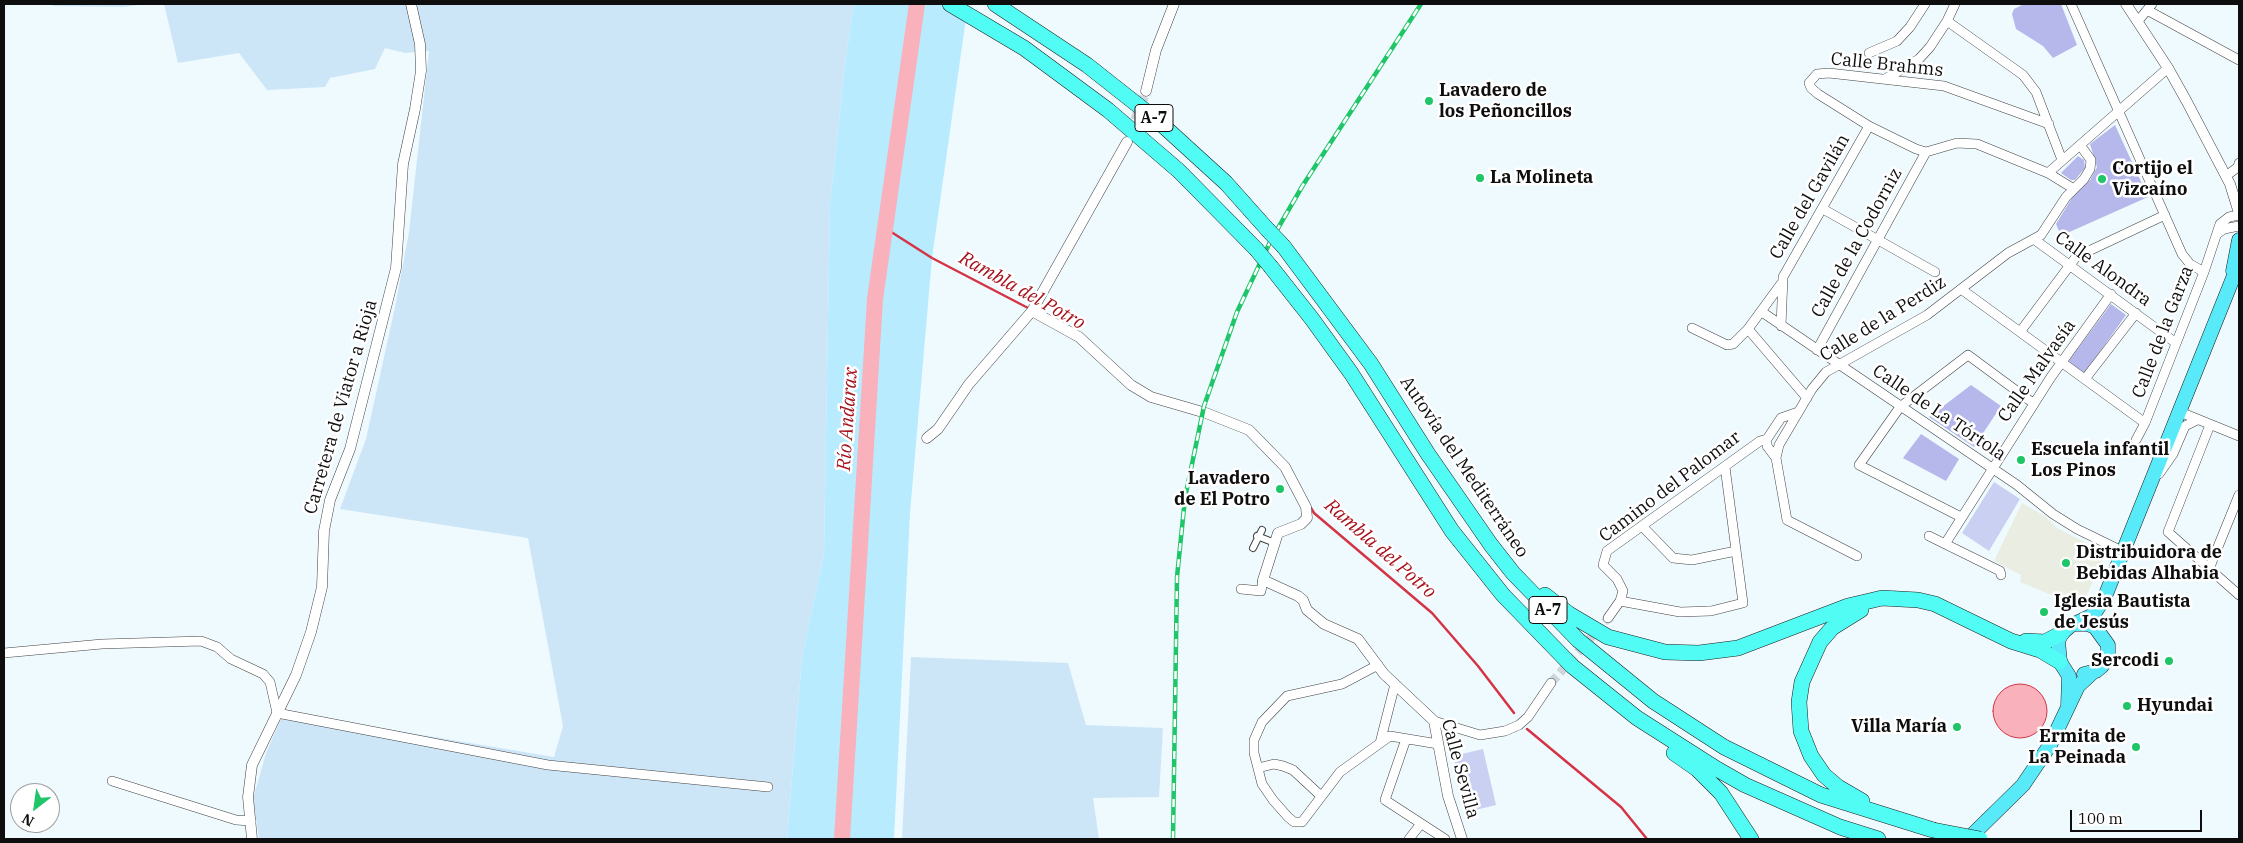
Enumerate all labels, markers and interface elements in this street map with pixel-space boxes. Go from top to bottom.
street label: Calle Brahms [1830,48,1944,82]
place label: Lavadero de los Peñoncillos [1439,80,1572,122]
marker: Lavadero de los Peñoncillos [1423,95,1435,107]
road number: A-7 [1135,105,1173,132]
street label: Calle del Gavilán [1765,131,1855,263]
place label: Cortijo el Vizcaíno [2112,158,2193,200]
street label: Calle de la Codorniz [1807,165,1907,321]
place label: La Molineta [1490,167,1593,189]
marker: La Molineta [1474,172,1486,184]
marker: Cortijo el Vizcaíno [2096,173,2108,185]
street label: Calle Alondra [2051,227,2155,311]
water label: Rambla del Potro [955,247,1089,335]
street label: Calle de la Garza [2128,263,2198,401]
street label: Calle de la Perdiz [1816,272,1950,366]
street label: Carretera de Viator a Rioja [300,297,382,517]
street label: Calle Malvasía [1994,316,2080,426]
street label: Calle de La Tórtola [1868,360,2010,466]
water label: Río Andarax [833,367,863,471]
street label: Autovía del Mediterráneo [1395,372,1533,562]
street label: Camino del Palomar [1595,427,1745,547]
place label: Escuela infantil Los Pinos [2031,439,2169,482]
marker: Escuela infantil Los Pinos [2015,454,2027,466]
place label: Lavadero de El Potro [1174,468,1270,510]
marker: Lavadero de El Potro [1274,483,1286,495]
water label: Rambla del Potro [1320,494,1440,604]
place label: Distribuidora de Bebidas Alhabia [2076,542,2222,584]
marker: Distribuidora de Bebidas Alhabia [2060,557,2072,569]
place label: Iglesia Bautista de Jesús [2054,591,2191,634]
road number: A-7 [1529,596,1567,624]
marker: Iglesia Bautista de Jesús [2038,606,2050,618]
place label: Sercodi [2091,650,2159,672]
marker: Sercodi [2163,655,2175,667]
place label: Hyundai [2137,695,2213,717]
marker: Hyundai [2121,700,2133,712]
place label: Villa María [1851,716,1947,738]
street label: Calle Sevilla [1436,717,1484,821]
marker: Villa María [1951,721,1963,733]
place label: Ermita de La Peinada [2028,726,2126,769]
marker: Ermita de La Peinada [2130,741,2142,753]
north arrow [10,783,60,833]
scale bar [2073,800,2206,832]
text: 100 m [2078,809,2123,828]
text: N [19,810,37,831]

